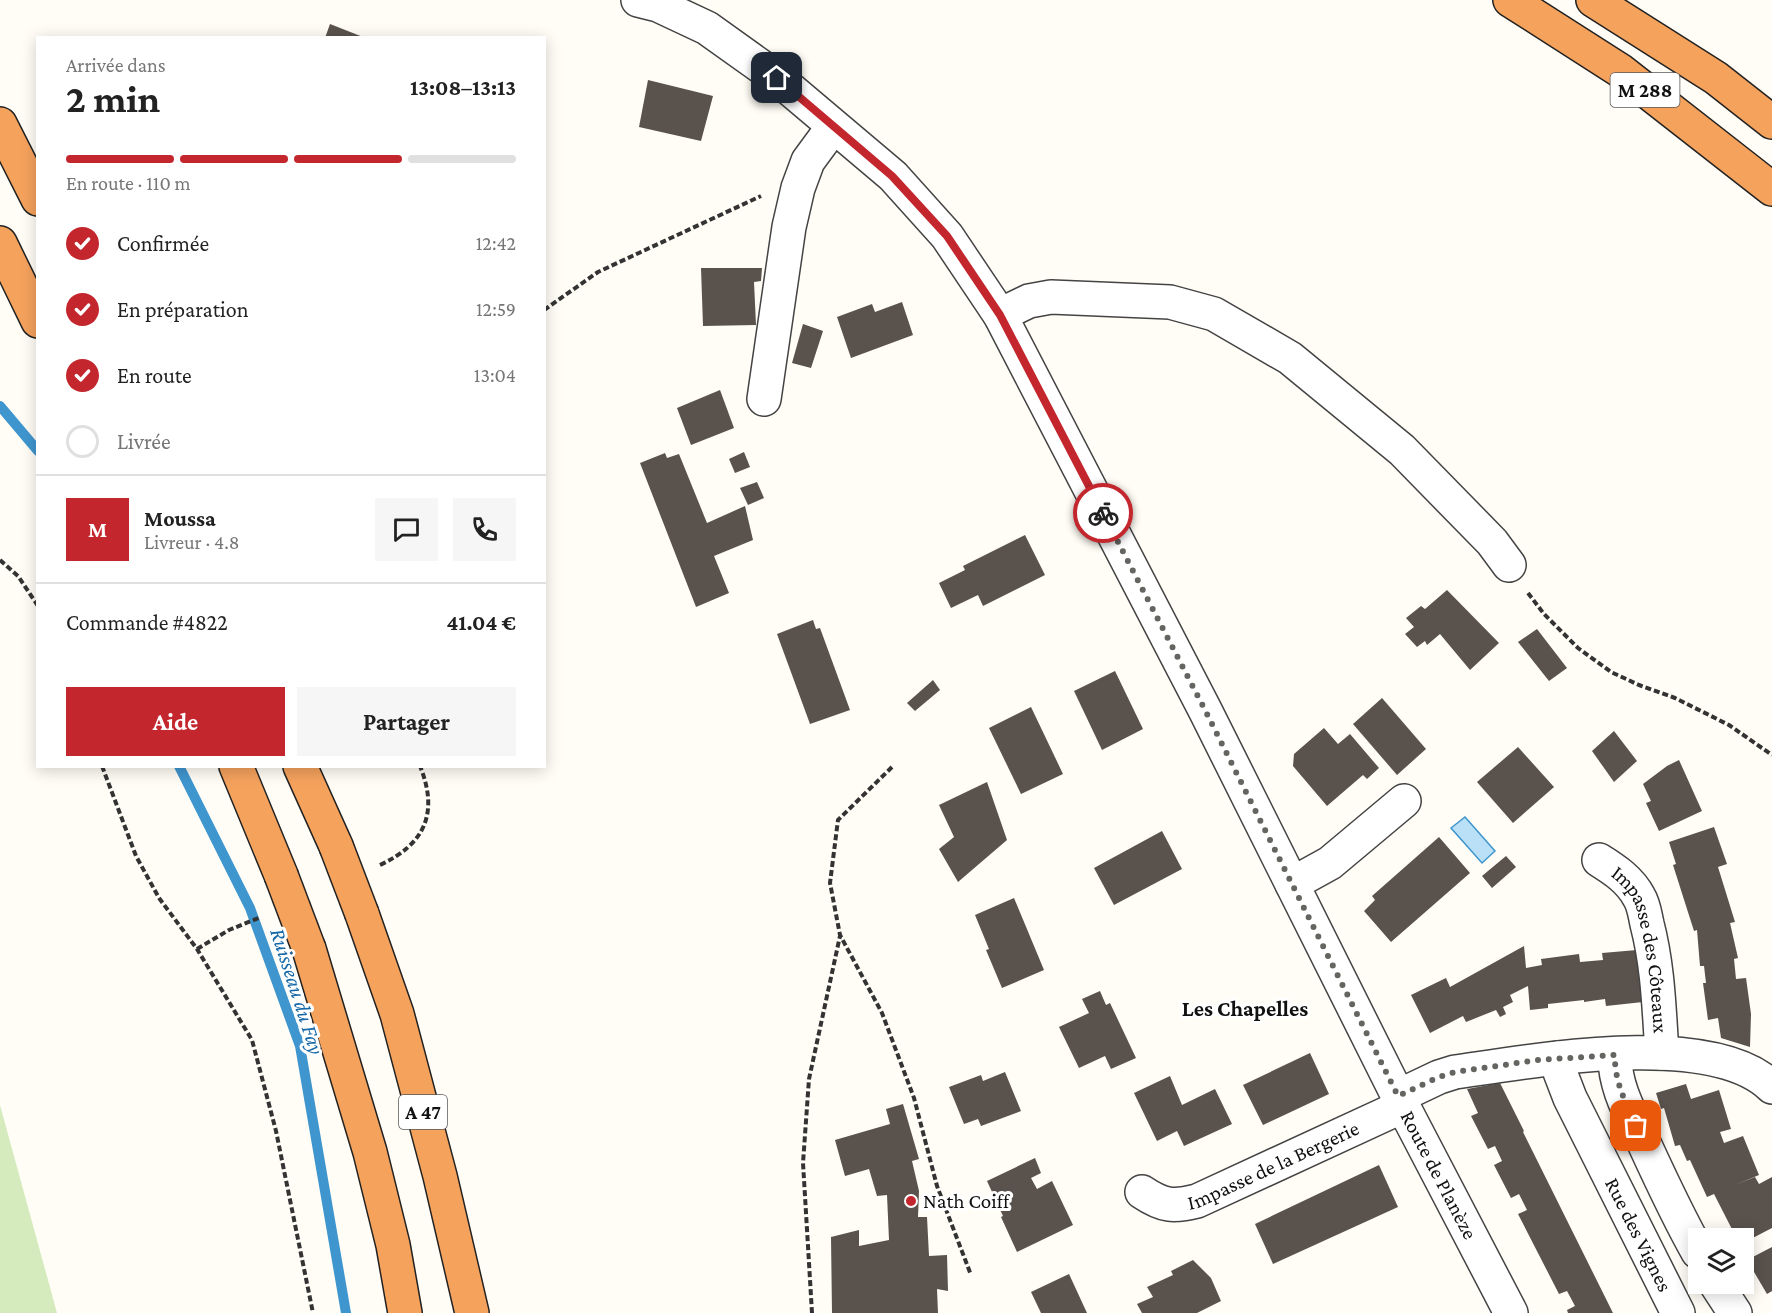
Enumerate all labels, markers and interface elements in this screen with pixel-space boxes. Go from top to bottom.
pin [751,52,802,103]
text: Arrivée dans [66,54,166,76]
icon: home [760,61,793,94]
road number: M 288 [1610,73,1680,107]
text: 13:08–13:13 [410,75,516,100]
text: 2 min [66,77,160,120]
text: En route · 110 m [66,172,191,194]
icon: check [66,227,99,260]
text: Confirmée [117,231,209,256]
text: 12:42 [476,232,516,254]
icon: check [66,293,99,326]
text: En préparation [117,297,249,322]
text: 12:59 [476,298,516,320]
icon: check [66,359,99,392]
text: En route [117,363,192,388]
text: 13:04 [474,364,516,386]
text: Livrée [117,429,171,454]
courier [1073,483,1133,543]
icon: bike [1087,497,1120,530]
button: chat [375,498,438,561]
button: phone [453,498,516,561]
text: Moussa [144,506,216,531]
text: M [88,517,107,542]
text: Livreur · 4.8 [144,531,239,553]
text: Commande #4822 [66,610,228,635]
text: 41.04 € [446,610,516,635]
button: Aide [66,687,285,756]
button: Partager [297,687,516,756]
street label: Impasse des Côteaux [1607,860,1673,1034]
water label: Ruisseau du Fay [265,925,330,1058]
district label: Les Chapelles [1182,996,1308,1021]
road number: A 47 [399,1095,447,1129]
pin [1610,1100,1661,1151]
street label: Route de Planèze [1396,1107,1482,1243]
icon: bag [1619,1109,1652,1142]
street label: Impasse de la Bergerie [1185,1116,1363,1215]
street label: Rue des Vignes [1600,1174,1677,1296]
place label: Nath Coiff [923,1189,1011,1213]
marker: Nath Coiff [904,1194,918,1208]
map controls [1688,1228,1754,1294]
button: layers [1688,1228,1754,1294]

